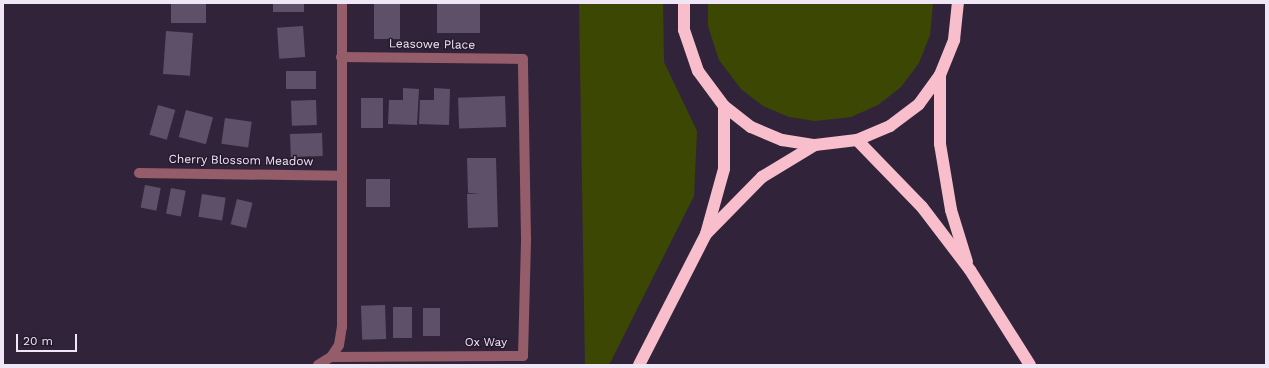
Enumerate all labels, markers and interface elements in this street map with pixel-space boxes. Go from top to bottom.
street label: Leasowe Place [389,37,475,53]
street label: Cherry Blossom Meadow [168,153,314,169]
scale bar [18,326,79,352]
text: 20 m [23,334,53,348]
street label: Ox Way [465,336,507,350]

